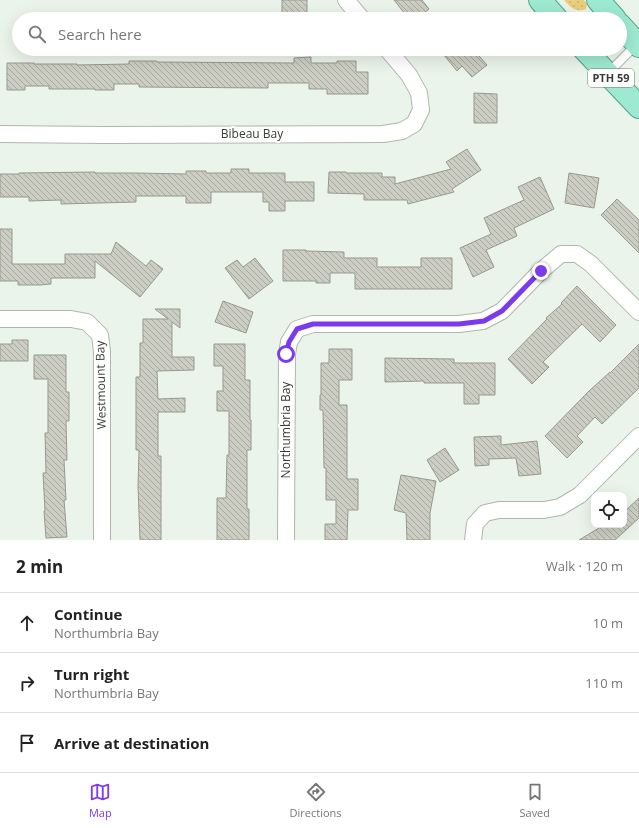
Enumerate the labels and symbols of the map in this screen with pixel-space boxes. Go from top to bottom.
road number: PTH 59 [588,69,634,87]
street label: Bibeau Bay [221,125,284,142]
route end [532,262,550,280]
street label: Westmount Bay [91,340,110,429]
route start [277,345,295,363]
street label: Northumbria Bay [277,381,294,478]

